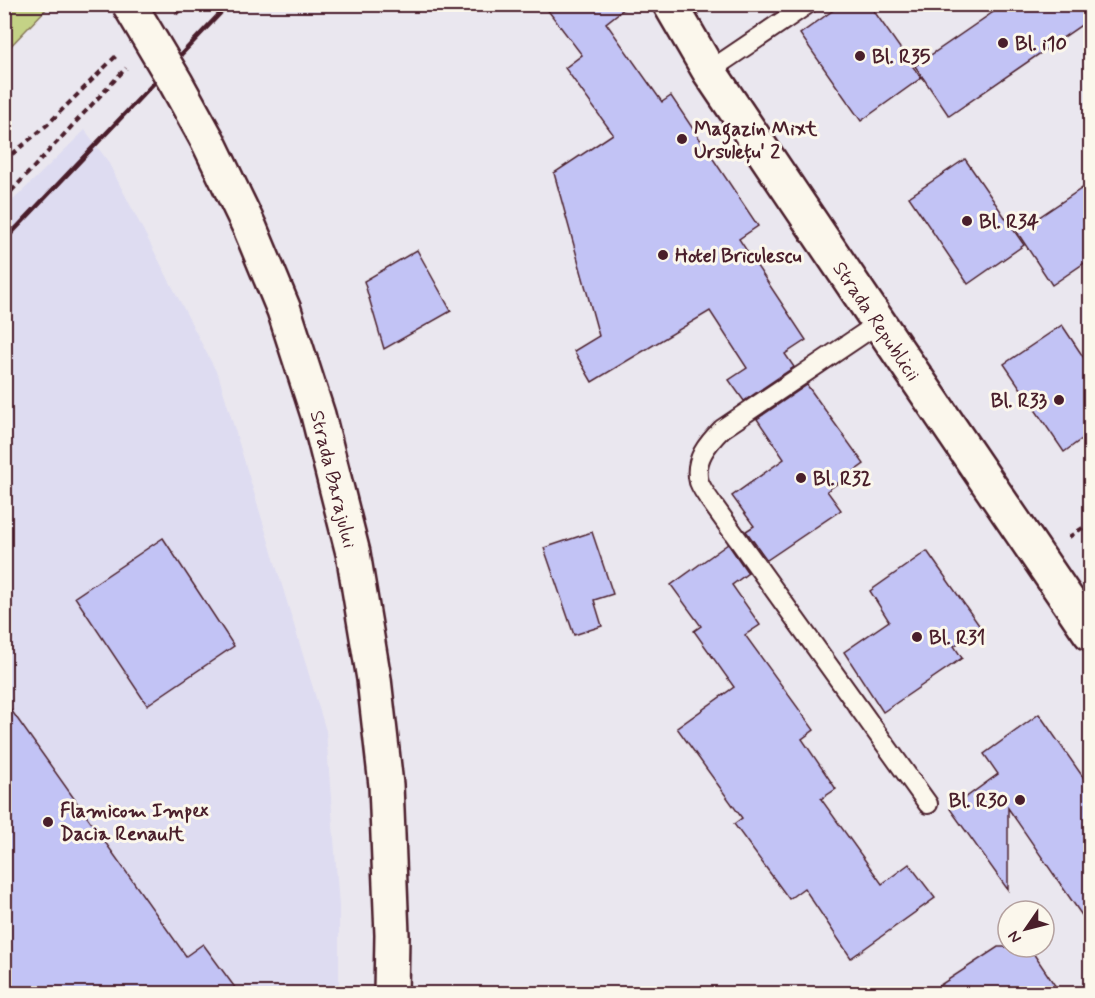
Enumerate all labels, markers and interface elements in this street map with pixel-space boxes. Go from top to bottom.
place label: Bl. i10 [1015,31,1067,58]
marker: Bl. i10 [996,36,1010,50]
place label: Bl. R35 [872,44,931,71]
marker: Bl. R35 [853,49,867,63]
place label: Magazin Mixt Ursulețu' 2 [694,116,818,166]
marker: Magazin Mixt Ursulețu' 2 [675,132,689,146]
place label: Bl. R34 [979,209,1040,236]
marker: Bl. R34 [960,214,974,228]
place label: Hotel Briculescu [675,243,802,270]
marker: Hotel Briculescu [656,248,670,262]
street label: Strada Republicii [826,257,926,387]
place label: Bl. R33 [991,388,1048,415]
marker: Bl. R33 [1052,393,1066,407]
street label: Strada Barajului [302,408,363,551]
place label: Bl. R32 [813,466,871,493]
marker: Bl. R32 [794,471,808,485]
place label: Bl. R31 [929,625,985,652]
marker: Bl. R31 [910,630,924,644]
place label: Bl. R30 [949,788,1008,815]
marker: Bl. R30 [1013,793,1027,807]
place label: Flamicom Impex Dacia Renault [60,798,209,848]
marker: Flamicom Impex Dacia Renault [41,815,55,829]
north arrow [996,899,1056,959]
text: N [1003,926,1027,947]

